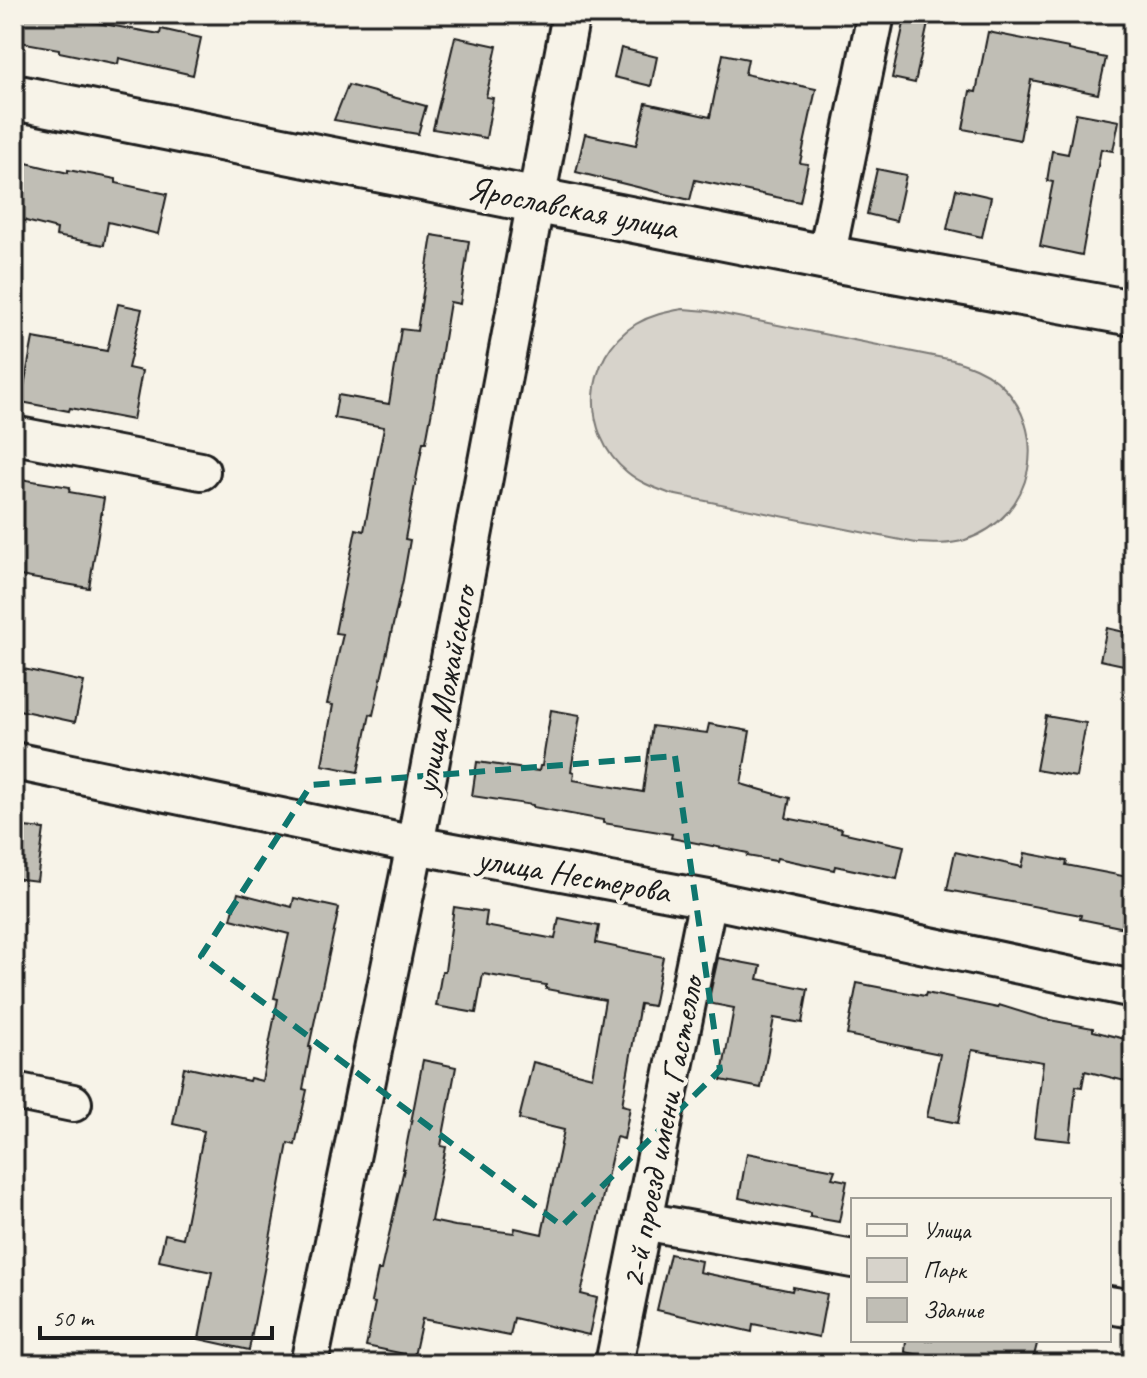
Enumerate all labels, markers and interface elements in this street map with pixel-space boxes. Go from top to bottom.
street label: Ярославская улица [464,166,683,249]
street label: улица Можайского [403,579,486,800]
street label: улица Нестерова [472,836,676,913]
street label: 2-й проезд имени Гастелло [610,969,714,1291]
legend [851,1198,1111,1342]
text: Улица [923,1215,972,1245]
text: Парк [923,1255,968,1285]
scale bar [40,1290,272,1340]
text: Здание [923,1295,985,1325]
text: 50 m [52,1303,95,1333]

